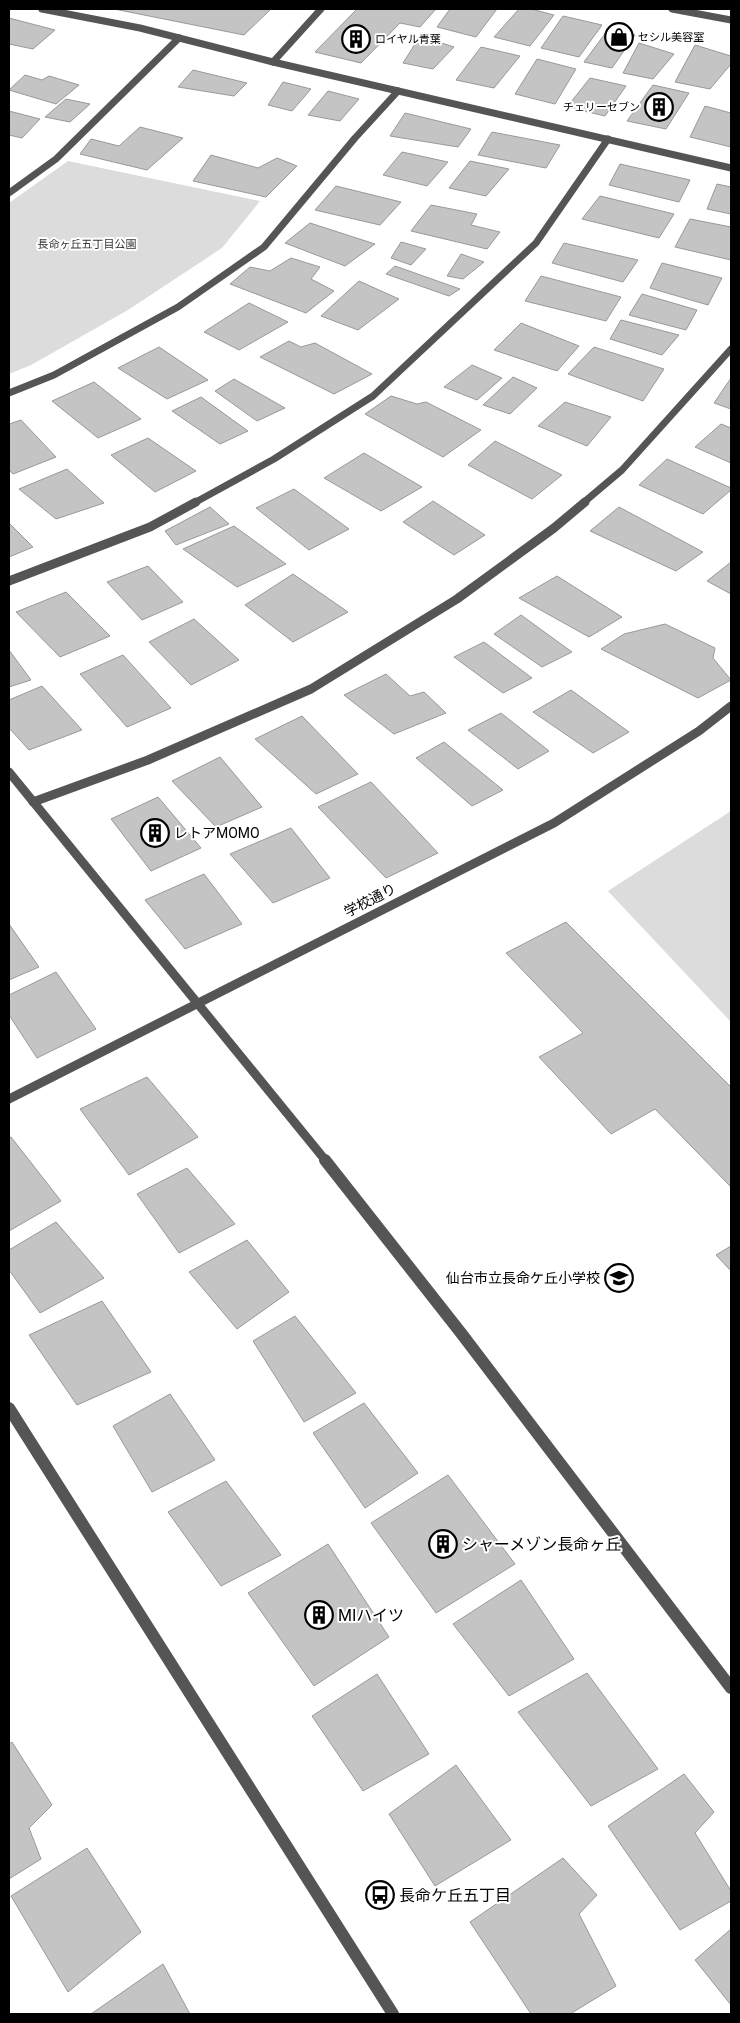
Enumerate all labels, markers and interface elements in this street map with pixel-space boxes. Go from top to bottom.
shop icon: セシル美容室 [604,22,634,52]
building icon: ロイヤル青葉 [341,24,371,54]
place label: セシル美容室 [638,31,704,44]
place label: ロイヤル青葉 [375,33,441,46]
building icon: チェリーセブン [644,92,674,122]
place label: チェリーセブン [563,101,640,114]
park label: 長命ヶ丘五丁目公園 [38,238,137,251]
building icon: レトアMOMO [140,818,170,848]
place label: レトアMOMO [174,825,260,841]
street label: 学校通り [341,880,399,920]
school or university icon: 仙台市立長命ケ丘小学校 [604,1263,634,1293]
place label: 仙台市立長命ケ丘小学校 [446,1270,600,1286]
building icon: シャーメゾン長命ヶ丘 [428,1529,458,1559]
place label: シャーメゾン長命ヶ丘 [462,1535,621,1554]
building icon: MIハイツ [304,1600,334,1630]
place label: MIハイツ [338,1606,404,1625]
bus stop icon: 長命ケ丘五丁目 [365,1880,395,1910]
place label: 長命ケ丘五丁目 [399,1886,511,1905]

